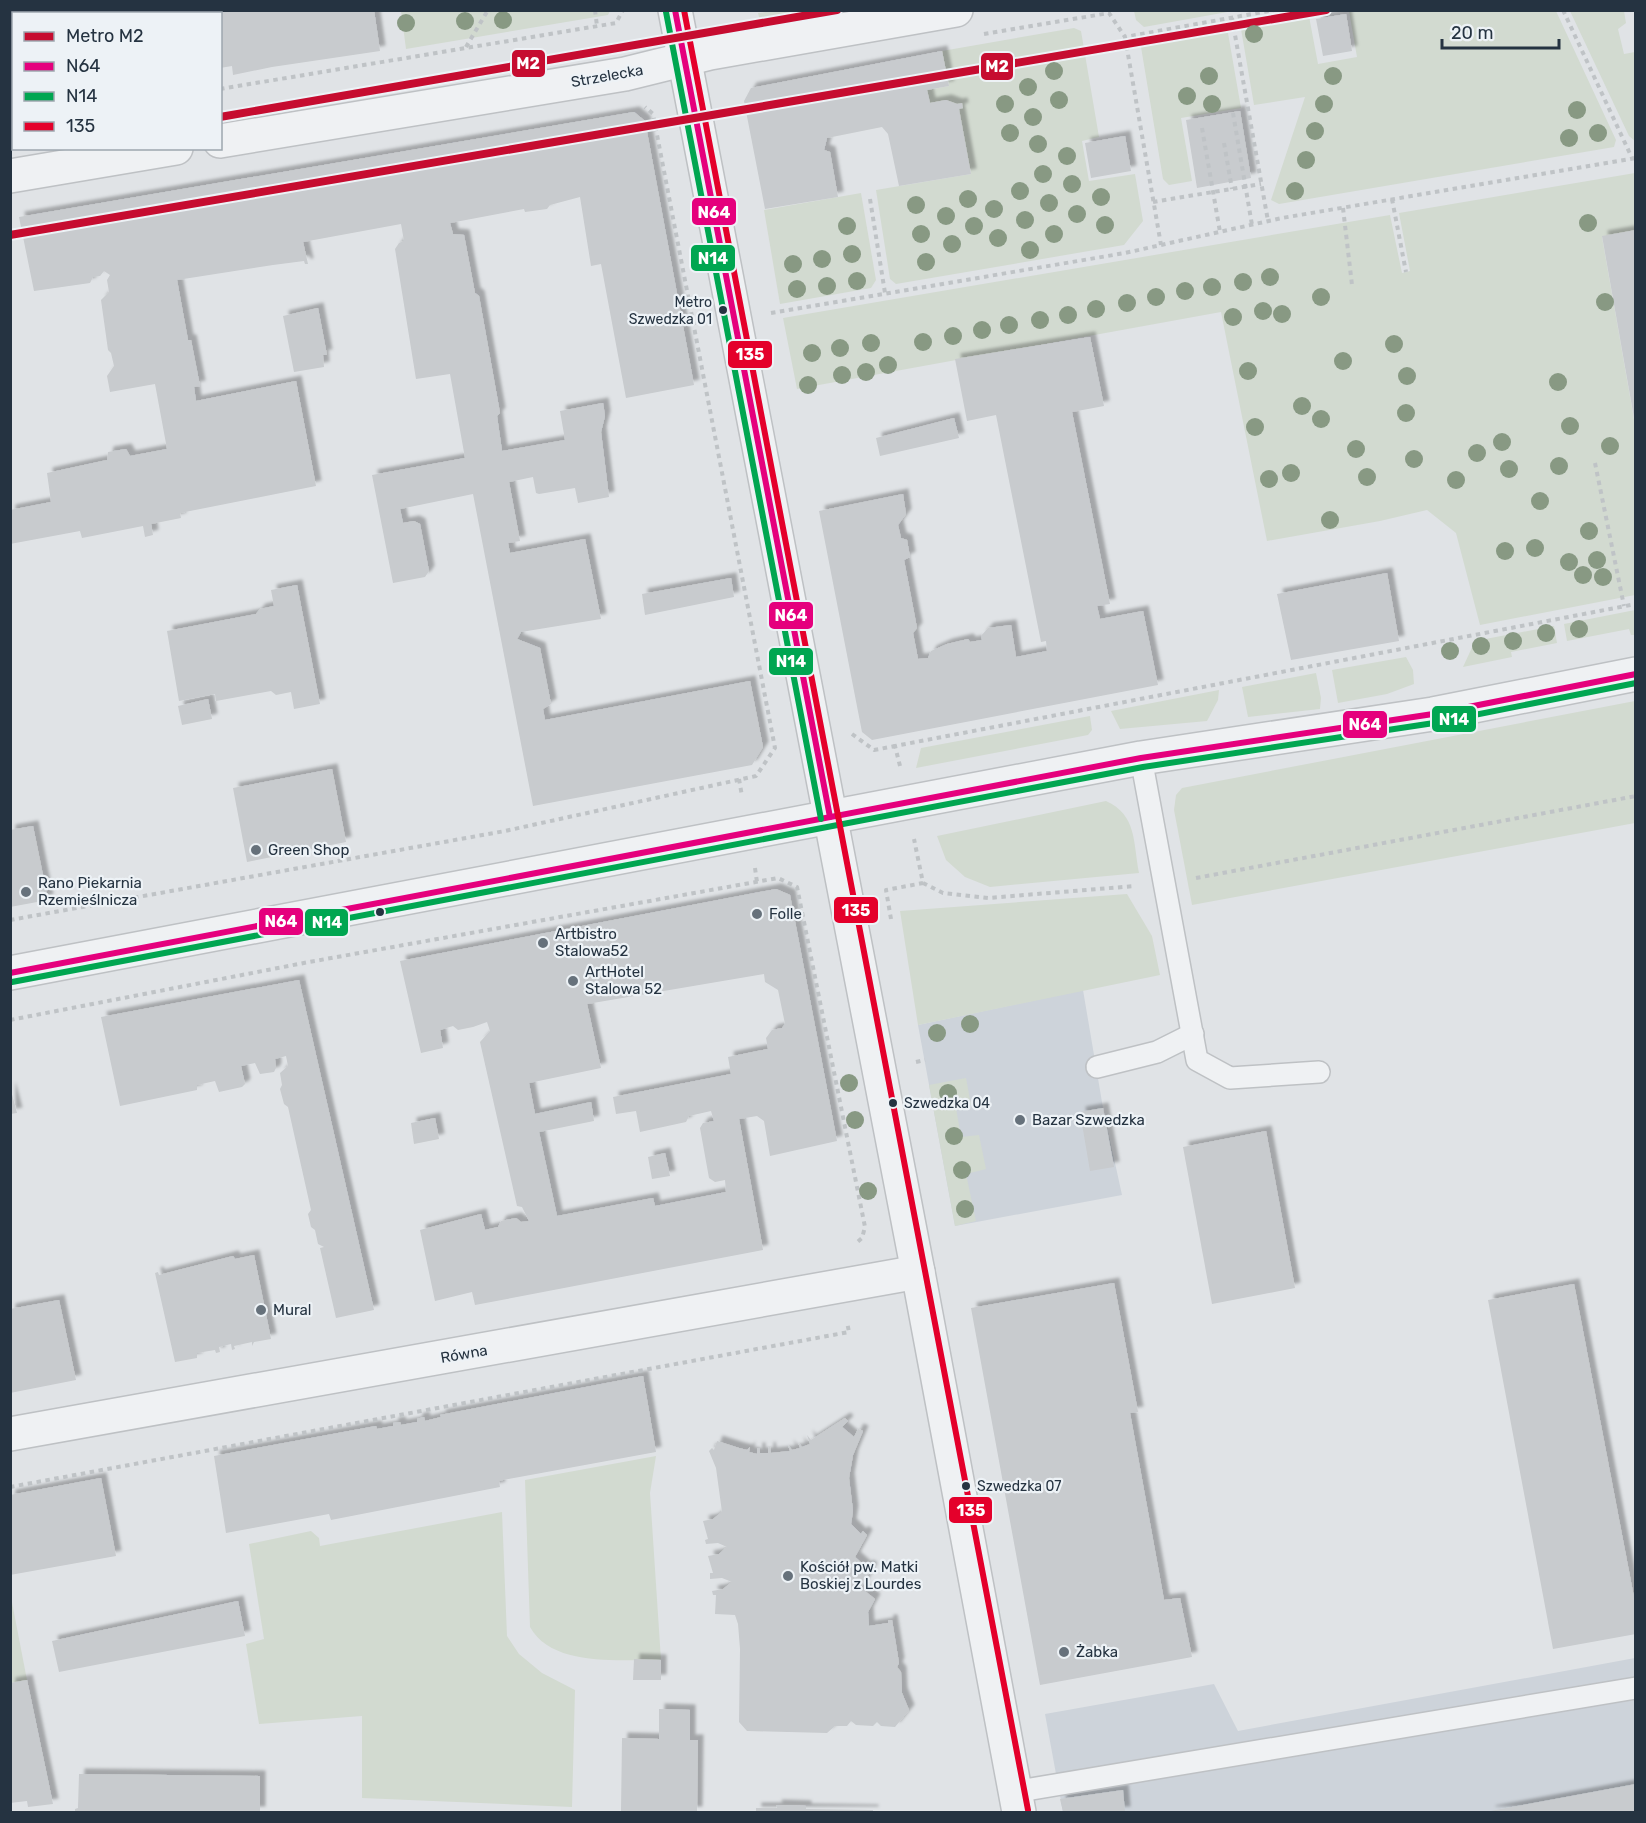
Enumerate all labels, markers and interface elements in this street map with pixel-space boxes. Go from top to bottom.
legend [12,12,222,150]
scale bar [1442,12,1559,50]
text: 20 m [1451,22,1493,44]
text: Metro M2 [66,25,144,47]
line badge: M2 [511,49,546,78]
line badge: M2 [980,52,1014,81]
text: M2 [516,54,540,73]
text: N64 [66,55,101,77]
text: M2 [985,57,1009,76]
street label: Strzelecka [569,61,645,91]
text: N14 [66,85,97,107]
text: 135 [66,115,95,137]
line badge: N64 [691,197,737,226]
text: N64 [698,203,730,222]
line badge: N14 [690,244,736,272]
text: N14 [698,249,728,268]
place label: Metro Szwedzka 01 [629,294,712,328]
marker: Metro Szwedzka 01 [717,304,729,316]
line badge: 135 [727,340,773,369]
text: 135 [736,345,764,364]
line badge: N64 [768,601,814,630]
text: N64 [775,606,807,625]
line badge: N14 [768,647,814,676]
text: N14 [776,652,806,671]
line badge: N14 [1431,705,1477,733]
line badge: N64 [1342,710,1388,739]
text: N14 [1439,710,1469,729]
text: N64 [1349,715,1381,734]
place label: Green Shop [268,841,349,859]
marker: Green Shop [249,843,263,857]
place label: Rano Piekarnia Rzemieślnicza [38,874,142,909]
marker: Rano Piekarnia Rzemieślnicza [19,885,33,899]
line badge: 135 [833,896,879,924]
text: 135 [842,901,870,920]
place label: Folle [769,905,802,923]
unlabelled marker [374,906,386,918]
line badge: N64 [258,907,304,936]
marker: Folle [750,907,764,921]
line badge: N14 [304,908,349,937]
text: N64 [265,912,297,931]
text: N14 [312,913,342,932]
place label: Artbistro Stalowa52 [555,925,629,960]
marker: Artbistro Stalowa52 [536,936,550,950]
place label: ArtHotel Stalowa 52 [585,963,662,998]
marker: ArtHotel Stalowa 52 [566,974,580,988]
place label: Szwedzka 04 [904,1095,990,1112]
marker: Szwedzka 04 [887,1097,899,1109]
place label: Bazar Szwedzka [1032,1111,1145,1129]
marker: Bazar Szwedzka [1013,1113,1027,1127]
place label: Mural [273,1301,311,1319]
marker: Mural [254,1303,268,1317]
street label: Równa [439,1341,489,1367]
place label: Szwedzka 07 [977,1478,1061,1495]
marker: Szwedzka 07 [960,1480,972,1492]
line badge: 135 [948,1496,993,1524]
text: 135 [957,1501,985,1520]
place label: Kościół pw. Matki Boskiej z Lourdes [800,1558,922,1593]
marker: Kościół pw. Matki Boskiej z Lourdes [781,1569,795,1583]
place label: Żabka [1076,1643,1118,1661]
marker: Żabka [1057,1645,1071,1659]

